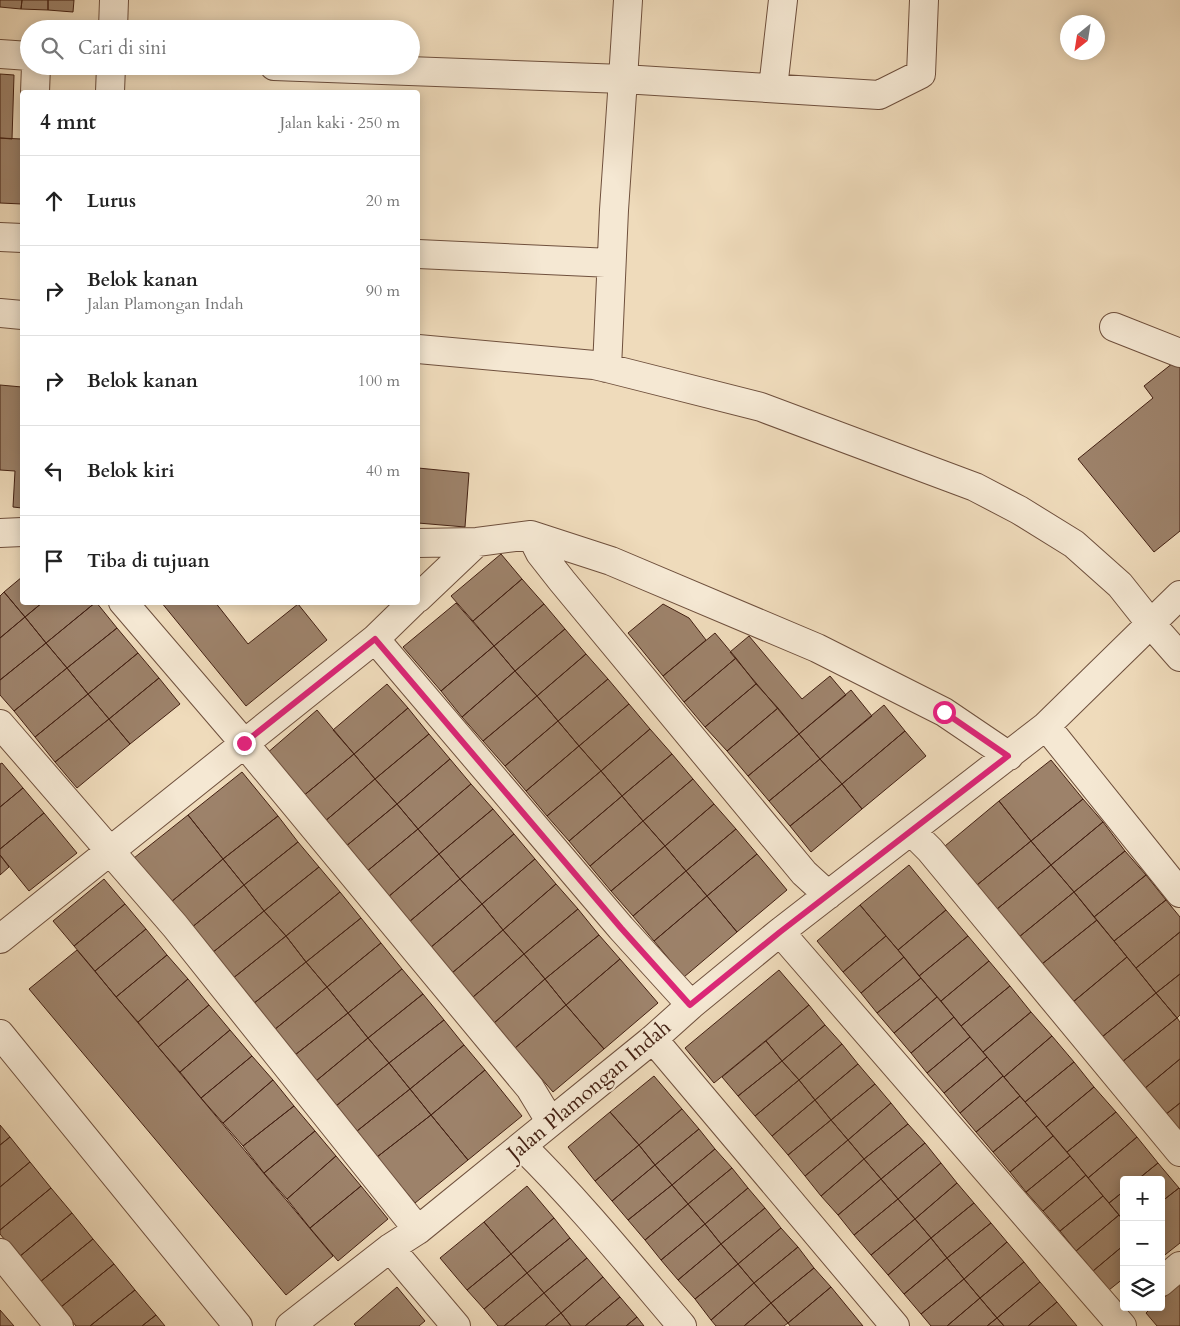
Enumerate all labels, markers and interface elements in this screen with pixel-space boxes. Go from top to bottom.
north arrow [1060,15,1105,60]
search box [20,20,420,75]
icon: search [38,34,66,62]
text: Cari di sini [78,35,167,61]
text: 4 mnt [40,108,96,137]
text: Jalan kaki · 250 m [280,112,400,134]
icon: ahead [40,187,68,215]
text: Lurus [87,188,136,214]
text: 20 m [366,190,400,212]
text: Belok kanan [87,267,198,293]
icon: right [40,277,68,305]
text: 90 m [366,280,400,302]
text: Jalan Plamongan Indah [87,293,243,315]
icon: right [40,367,68,395]
text: Belok kanan [87,368,198,394]
text: 100 m [358,370,400,392]
icon: left [40,457,68,485]
text: Belok kiri [87,458,174,484]
text: 40 m [366,460,400,482]
icon: arrive [40,547,68,575]
text: Tiba di tujuan [87,548,210,574]
route start [933,701,956,724]
route end [233,732,256,755]
street label: Jalan Plamongan Indah [499,1013,678,1169]
map controls [1120,1176,1165,1311]
button: + [1120,1176,1165,1221]
button: − [1120,1221,1165,1266]
button: layers [1120,1266,1165,1311]

